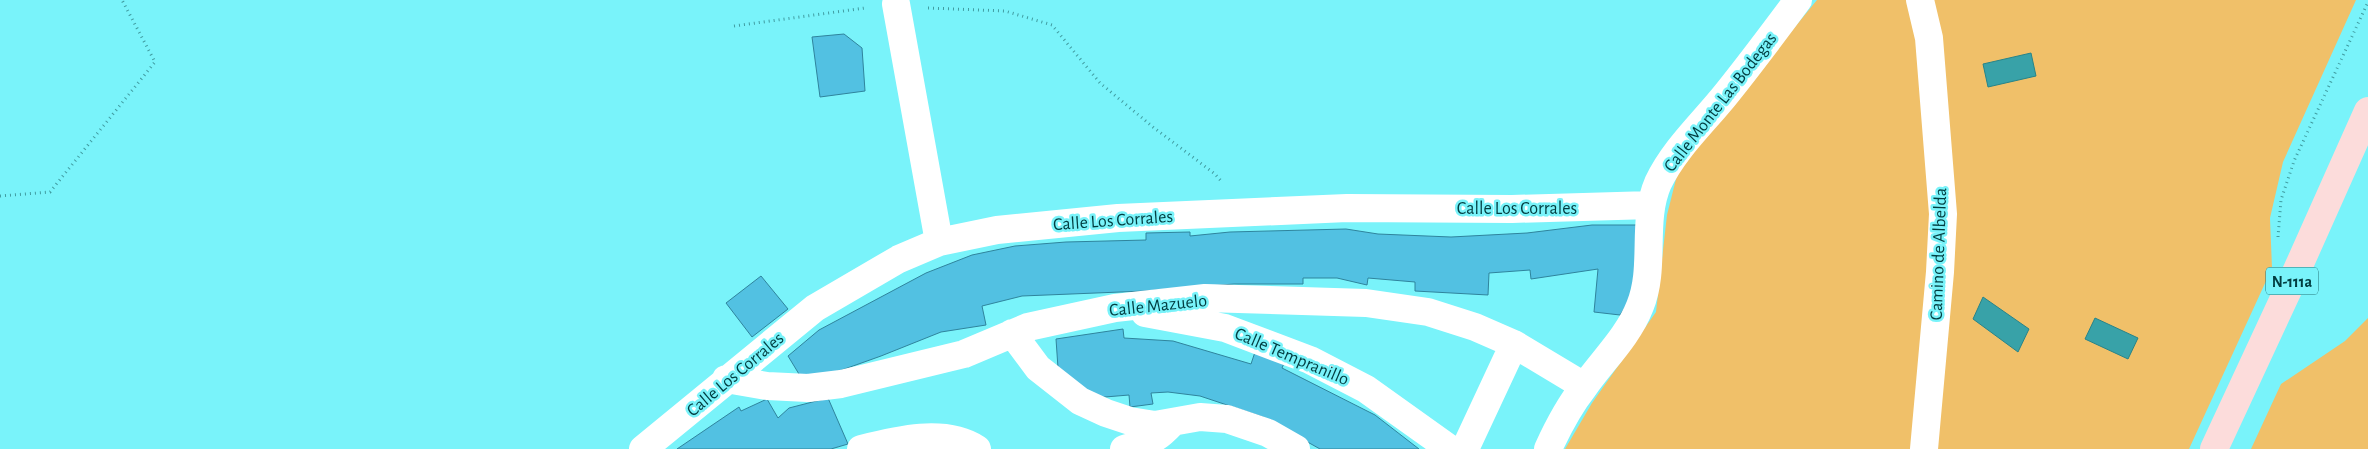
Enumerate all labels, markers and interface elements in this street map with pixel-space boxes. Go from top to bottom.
street label: Calle Monte Las Bodegas [1661,30,1781,176]
street label: Camino de Albelda [1928,188,1950,321]
street label: Calle Los Corrales [1457,200,1577,218]
street label: Calle Los Corrales [1052,208,1174,234]
road number: N-111a [2266,268,2318,294]
street label: Calle Mazuelo [1108,292,1208,320]
street label: Calle Tempranillo [1232,325,1352,389]
street label: Calle Los Corrales [684,329,788,420]

